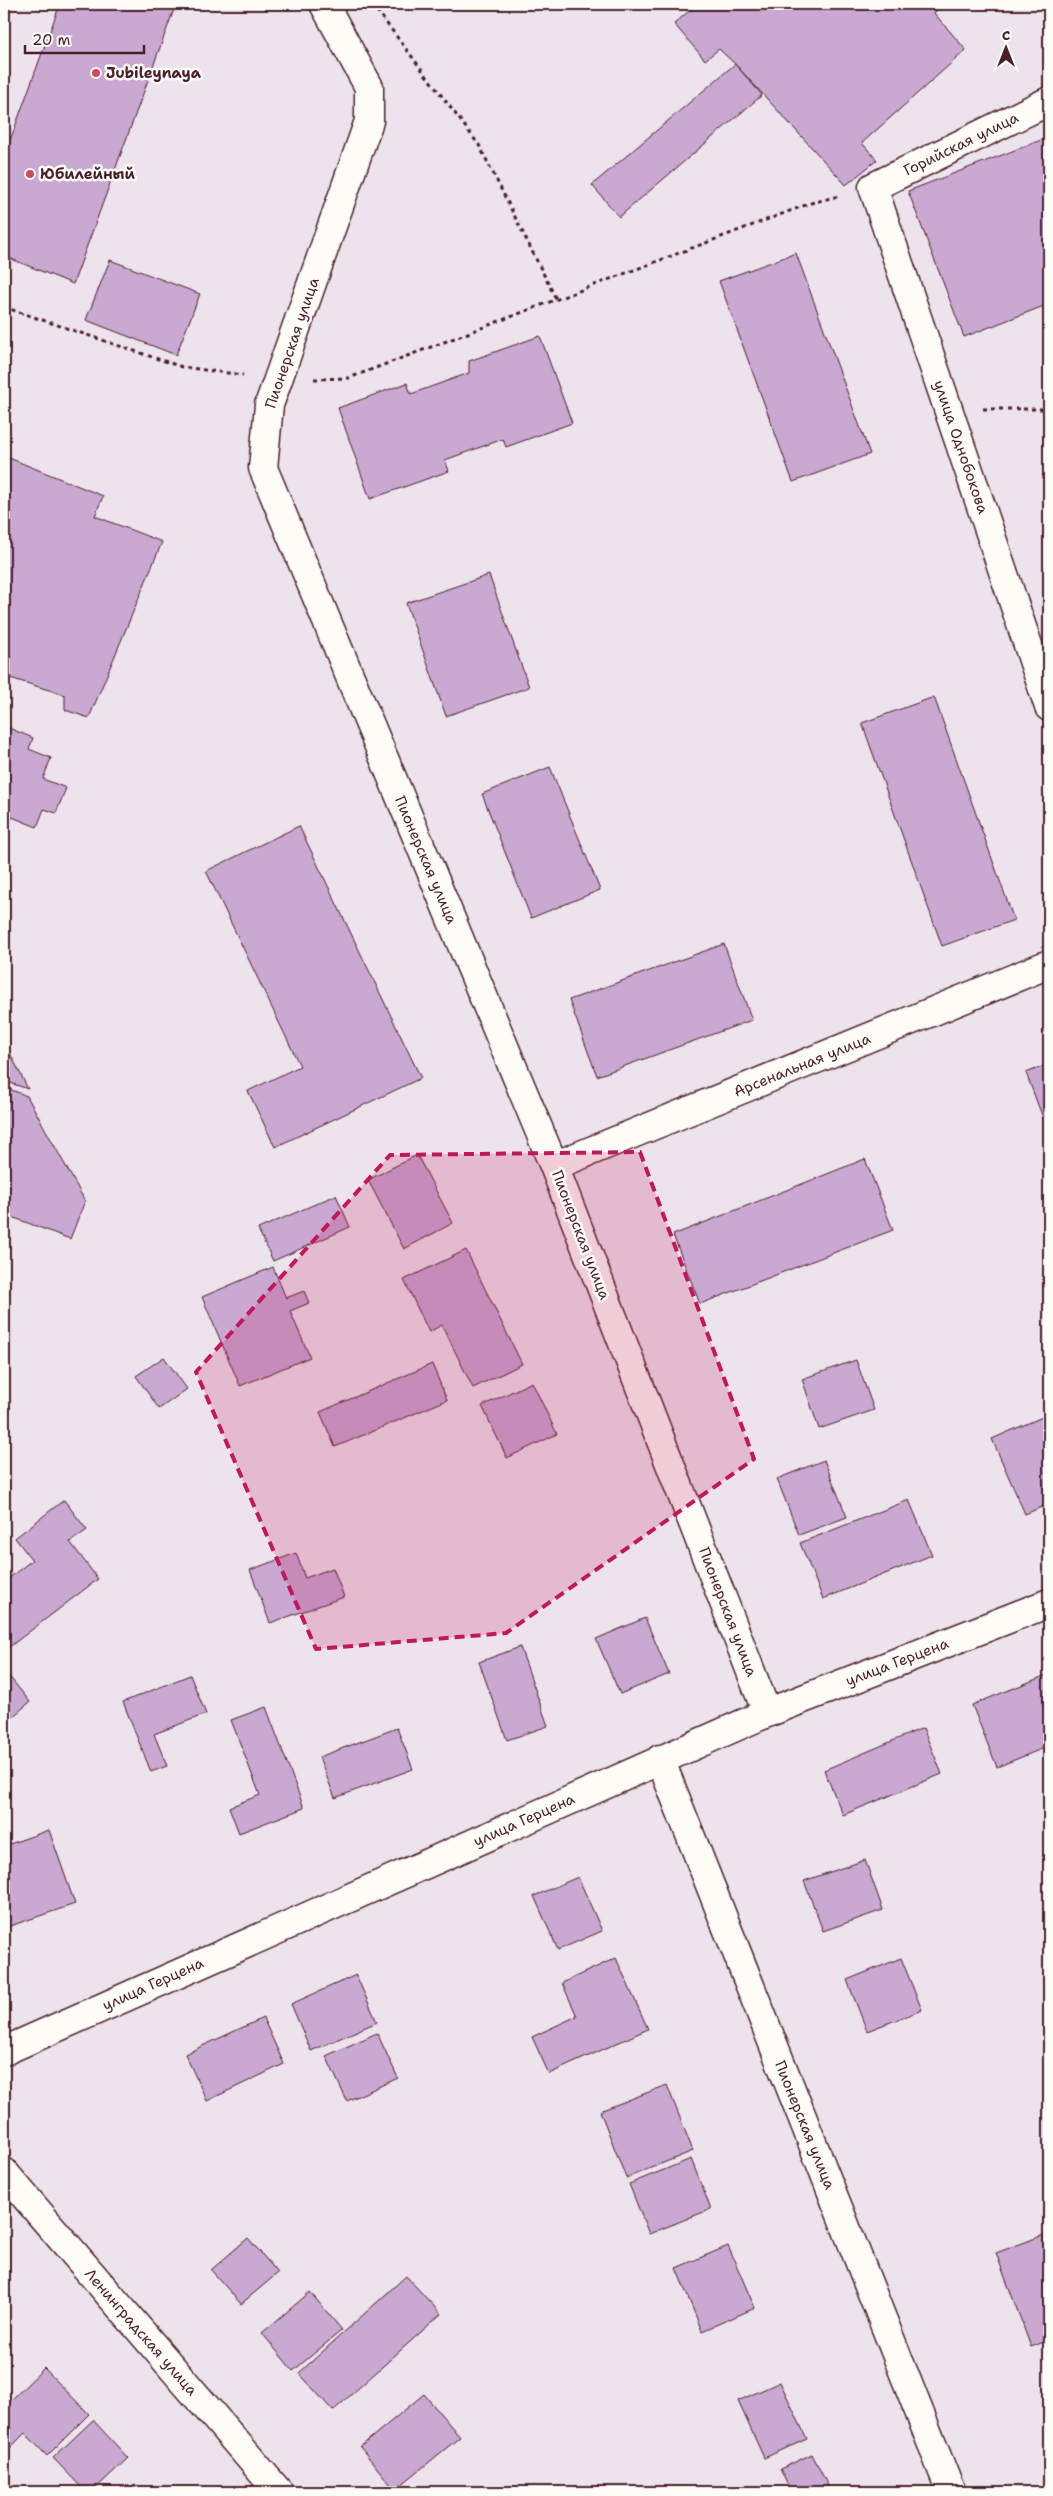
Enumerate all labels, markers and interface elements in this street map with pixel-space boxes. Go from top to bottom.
scale bar [25,22,144,54]
north arrow [980,22,1030,72]
text: С [1002,26,1010,44]
text: 20 m [32,30,71,50]
place label: Jubileynaya [106,63,202,83]
marker: Jubileynaya [90,67,102,79]
street label: Горийская улица [900,107,1022,181]
place label: Юбилейный [40,164,135,184]
marker: Юбилейный [24,168,36,180]
street label: Пионерская улица [260,274,324,411]
street label: улица Однобокова [929,378,993,517]
street label: Пионерская улица [390,793,462,928]
street label: Арсенальная улица [731,1028,874,1102]
street label: Пионерская улица [547,1167,615,1303]
street label: Пионерская улица [694,1544,762,1680]
street label: улица Герцена [843,1633,952,1691]
street label: улица Герцена [470,1788,578,1851]
street label: улица Герцена [99,1952,207,2015]
street label: Пионерская улица [770,2058,840,2193]
street label: Ленинградская улица [80,2264,202,2400]

